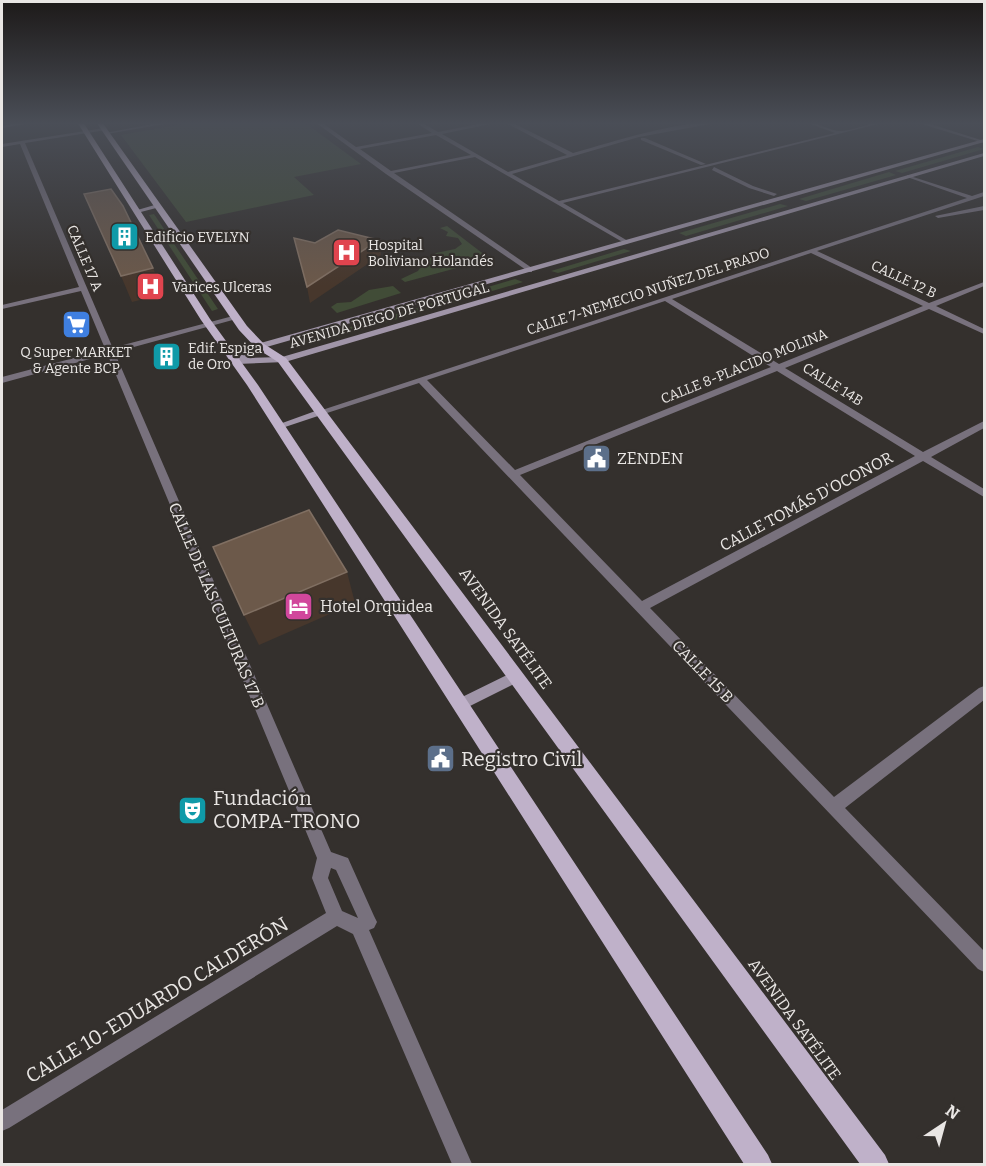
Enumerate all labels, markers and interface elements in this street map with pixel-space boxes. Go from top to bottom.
building icon: Edificio EVELYN [108,221,140,253]
street label: CALLE 17 A [63,223,106,294]
place label: Edificio EVELYN [145,229,250,246]
hospital icon: Hospital Boliviano Holandés [331,237,363,269]
place label: Hospital Boliviano Holandés [368,237,494,270]
street label: CALLE 7-NEMECIO NUÑEZ DEL PRADO [524,244,772,339]
street label: CALLE 12 B [868,257,939,302]
hospital icon: Varices Ulceras [135,271,167,303]
place label: Varices Ulceras [172,279,272,296]
street label: AVENIDA DIEGO DE PORTUGAL [287,279,491,352]
supermarket icon: Q Super MARKET & Agente BCP [60,309,92,341]
street label: CALLE 8-PLACIDO MOLINA [658,325,830,408]
building icon: Edif. Espiga de Oro [151,340,183,372]
place label: Edif. Espiga de Oro [188,340,262,373]
place label: Q Super MARKET & Agente BCP [20,344,132,377]
street label: CALLE 14B [799,359,866,410]
public building icon: ZENDEN [580,442,612,474]
street label: CALLE TOMÁS D'OCONOR [716,447,896,555]
place label: ZENDEN [617,449,684,468]
street label: CALLE DE LAS CULTURAS 17 B [165,500,269,711]
street label: AVENIDA SATÉLITE [455,563,557,693]
hotel icon: Hotel Orquidea [283,590,315,622]
place label: Hotel Orquidea [320,597,433,616]
street label: CALLE 15 B [668,636,737,707]
public building icon: Registro Civil [424,743,456,775]
place label: Registro Civil [461,747,582,771]
place label: Fundación COMPA-TRONO [213,786,360,833]
theatre icon: Fundación COMPA-TRONO [176,794,208,826]
street label: CALLE 10-EDUARDO CALDERÓN [21,912,293,1088]
street label: AVENIDA SATÉLITE [744,954,846,1084]
north arrow [914,1094,974,1154]
text: N [942,1101,963,1124]

